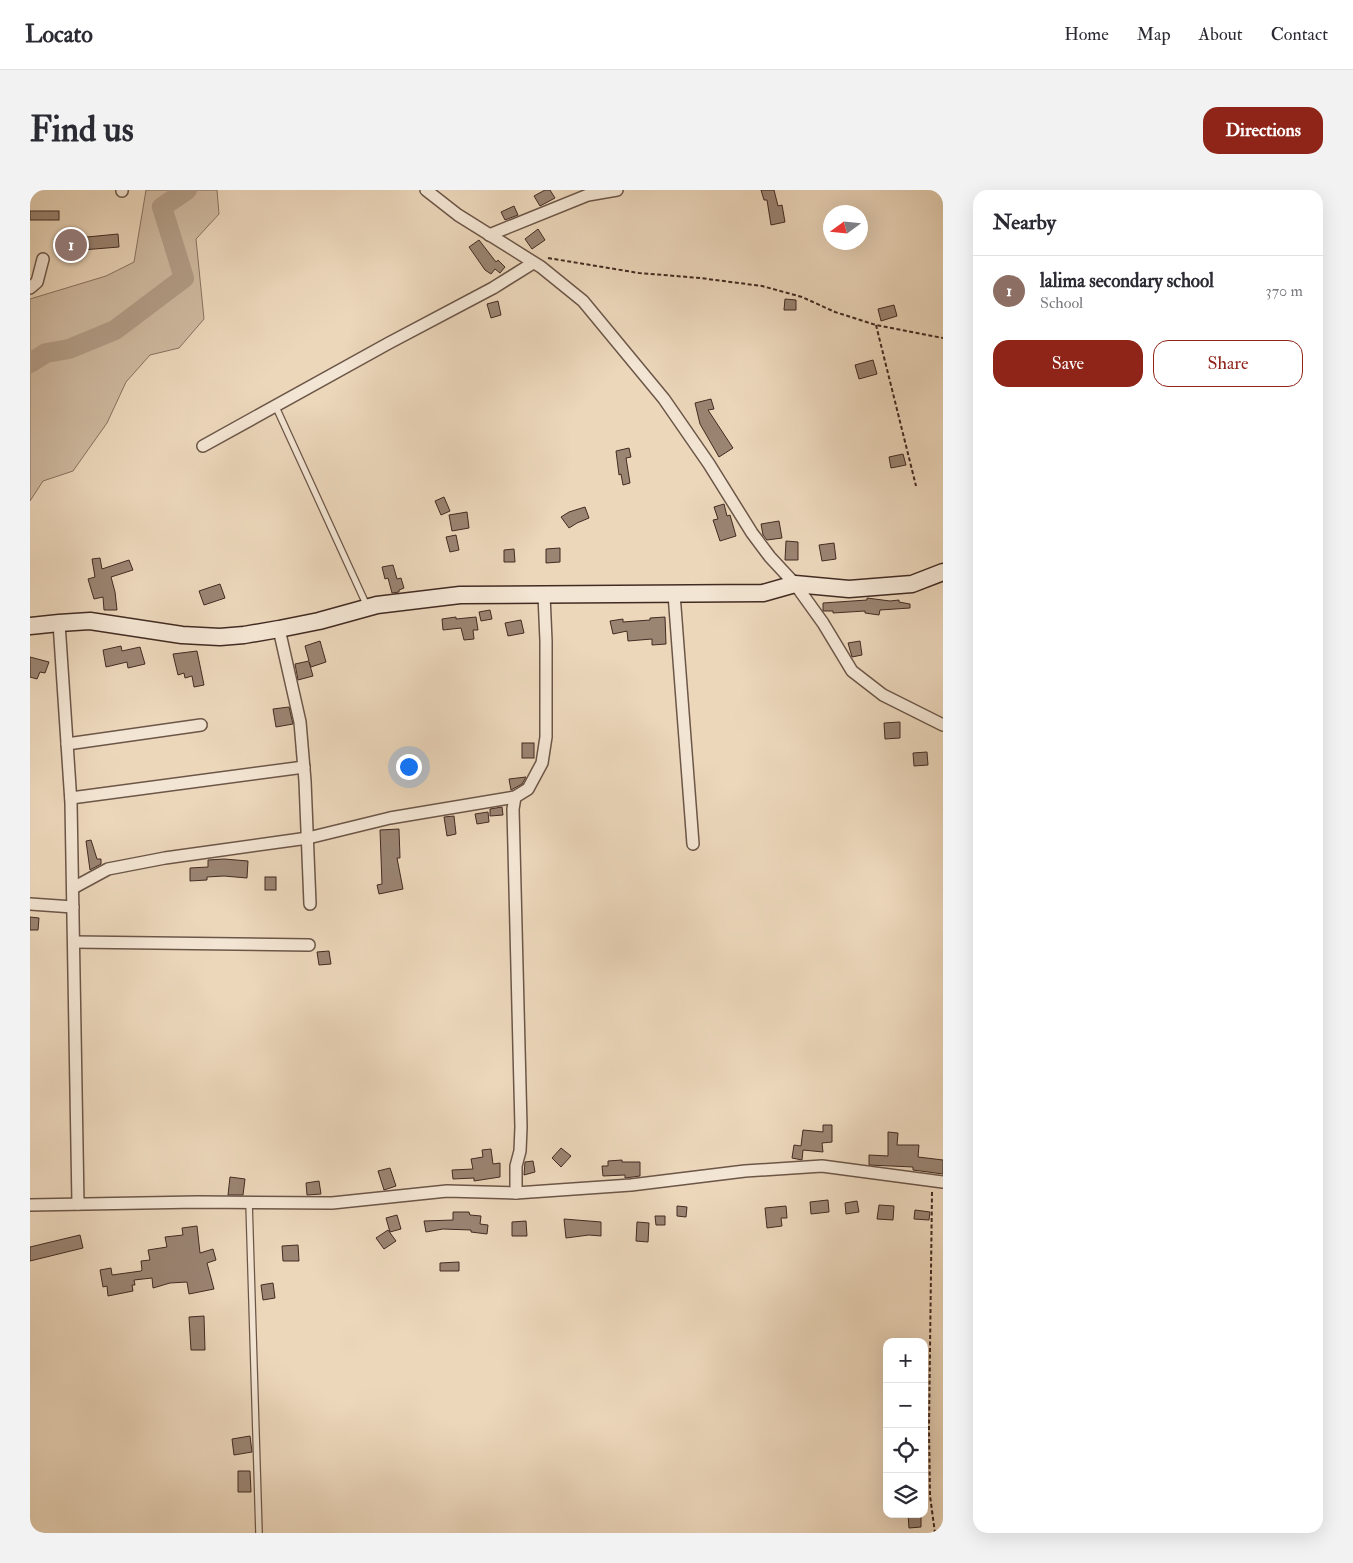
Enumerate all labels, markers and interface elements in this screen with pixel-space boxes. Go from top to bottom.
text: Locato [25,19,93,50]
text: Home [1064,23,1109,46]
text: Map [1137,23,1171,46]
text: About [1199,23,1243,46]
text: Contact [1271,23,1328,46]
button: Directions [1203,107,1323,154]
text: Find us [30,108,134,152]
north arrow [823,205,868,250]
text: Nearby [993,209,1056,236]
pin: 1 [55,226,87,264]
text: lalima secondary school [1040,269,1214,293]
text: 1 [1006,281,1012,301]
text: 370 m [1266,281,1303,301]
text: School [1040,293,1083,313]
button: Save [993,340,1143,387]
button: Share [1153,340,1303,387]
your location [396,754,422,780]
map controls [883,1338,928,1518]
button: + [883,1338,928,1383]
button: − [883,1383,928,1428]
button: locate [883,1428,928,1473]
button: layers [883,1473,928,1518]

